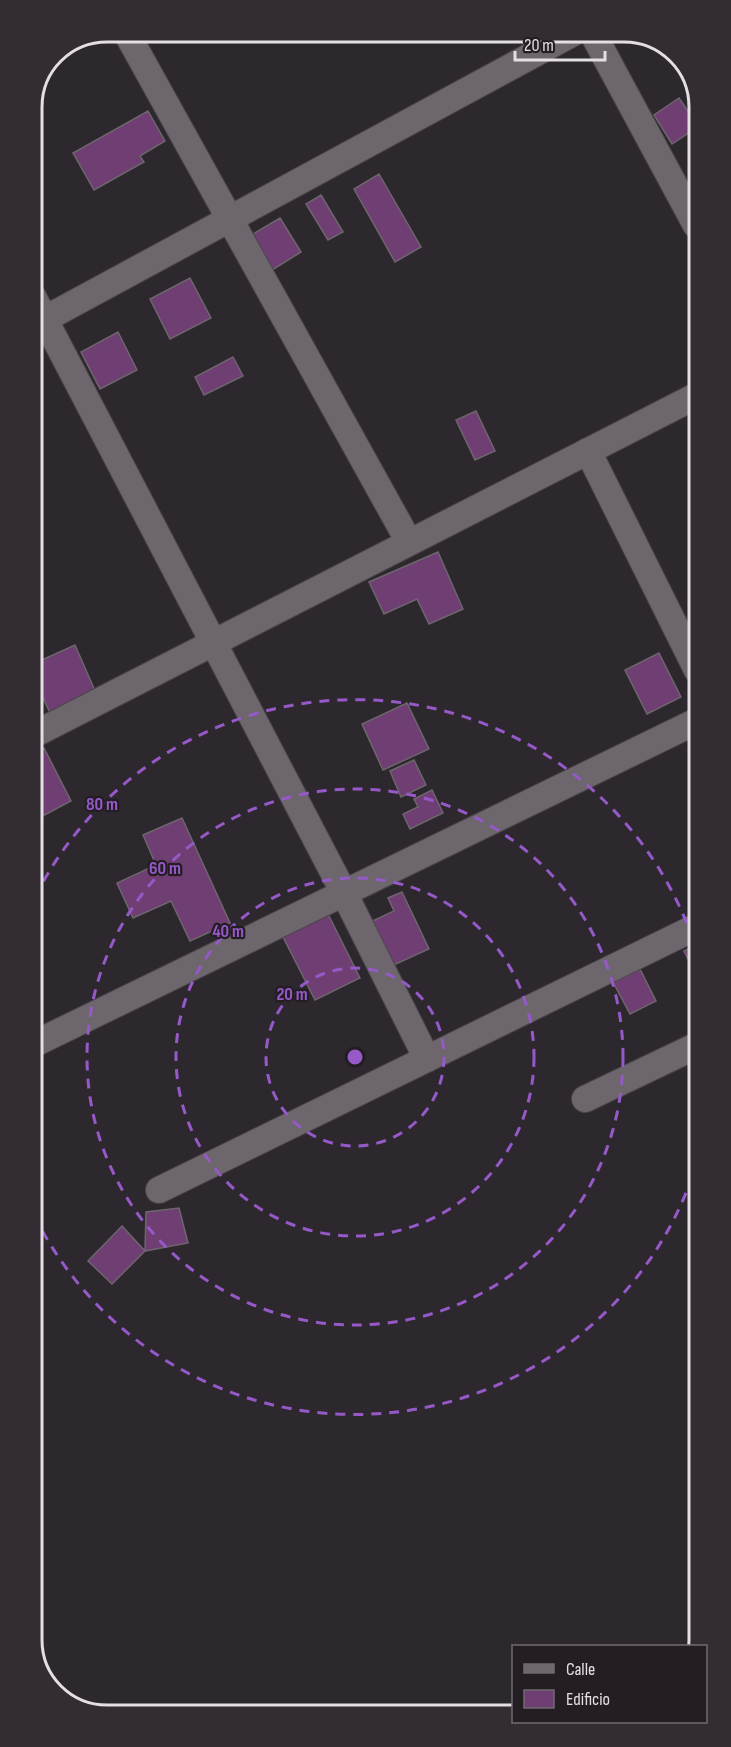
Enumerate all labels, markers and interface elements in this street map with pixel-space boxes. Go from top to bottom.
scale bar [515,24,605,62]
text: 20 m [524,35,554,56]
text: 80 m [86,794,118,815]
text: 60 m [149,858,181,879]
text: 40 m [212,921,244,942]
text: 20 m [276,984,308,1005]
centre of rings [345,1047,365,1067]
legend [512,1645,707,1723]
text: Calle [566,1659,595,1680]
text: Edificio [566,1689,610,1710]

